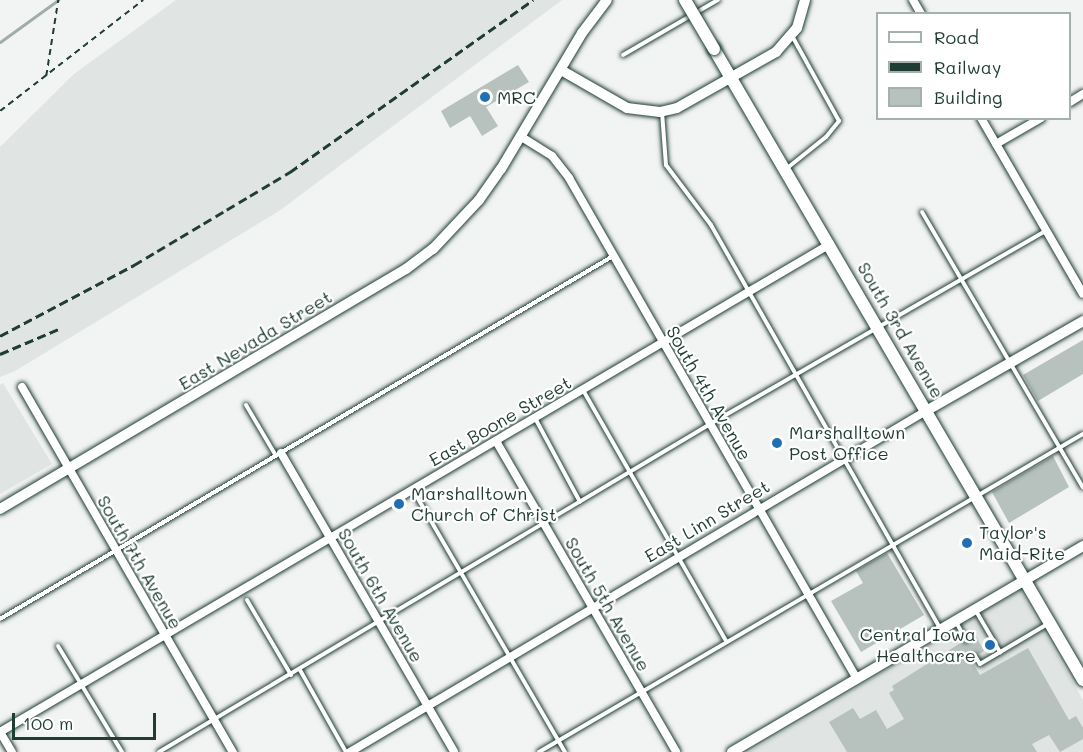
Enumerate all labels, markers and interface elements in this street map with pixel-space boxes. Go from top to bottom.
legend [876,12,1071,120]
text: Road [934,25,979,49]
text: Railway [934,55,1001,79]
text: Building [934,85,1002,109]
place label: MRC [497,86,536,108]
marker: MRC [478,90,492,104]
street label: South 3rd Avenue [853,258,949,402]
street label: East Nevada Street [175,286,335,394]
street label: South 4th Avenue [662,322,756,464]
street label: East Boone Street [425,371,575,471]
place label: Marshalltown Post Office [789,422,905,464]
marker: Marshalltown Post Office [770,436,784,450]
street label: East Linn Street [641,475,773,567]
place label: Marshalltown Church of Christ [411,483,557,526]
street label: South 7th Avenue [93,491,187,633]
marker: Marshalltown Church of Christ [392,497,406,511]
place label: Taylor's Maid-Rite [979,522,1065,564]
street label: South 6th Avenue [334,524,428,666]
street label: South 5th Avenue [561,533,655,675]
marker: Taylor's Maid-Rite [960,536,974,550]
place label: Central Iowa Healthcare [860,624,976,666]
marker: Central Iowa Healthcare [981,636,999,654]
scale bar [15,701,159,739]
text: 100 m [23,711,73,735]

